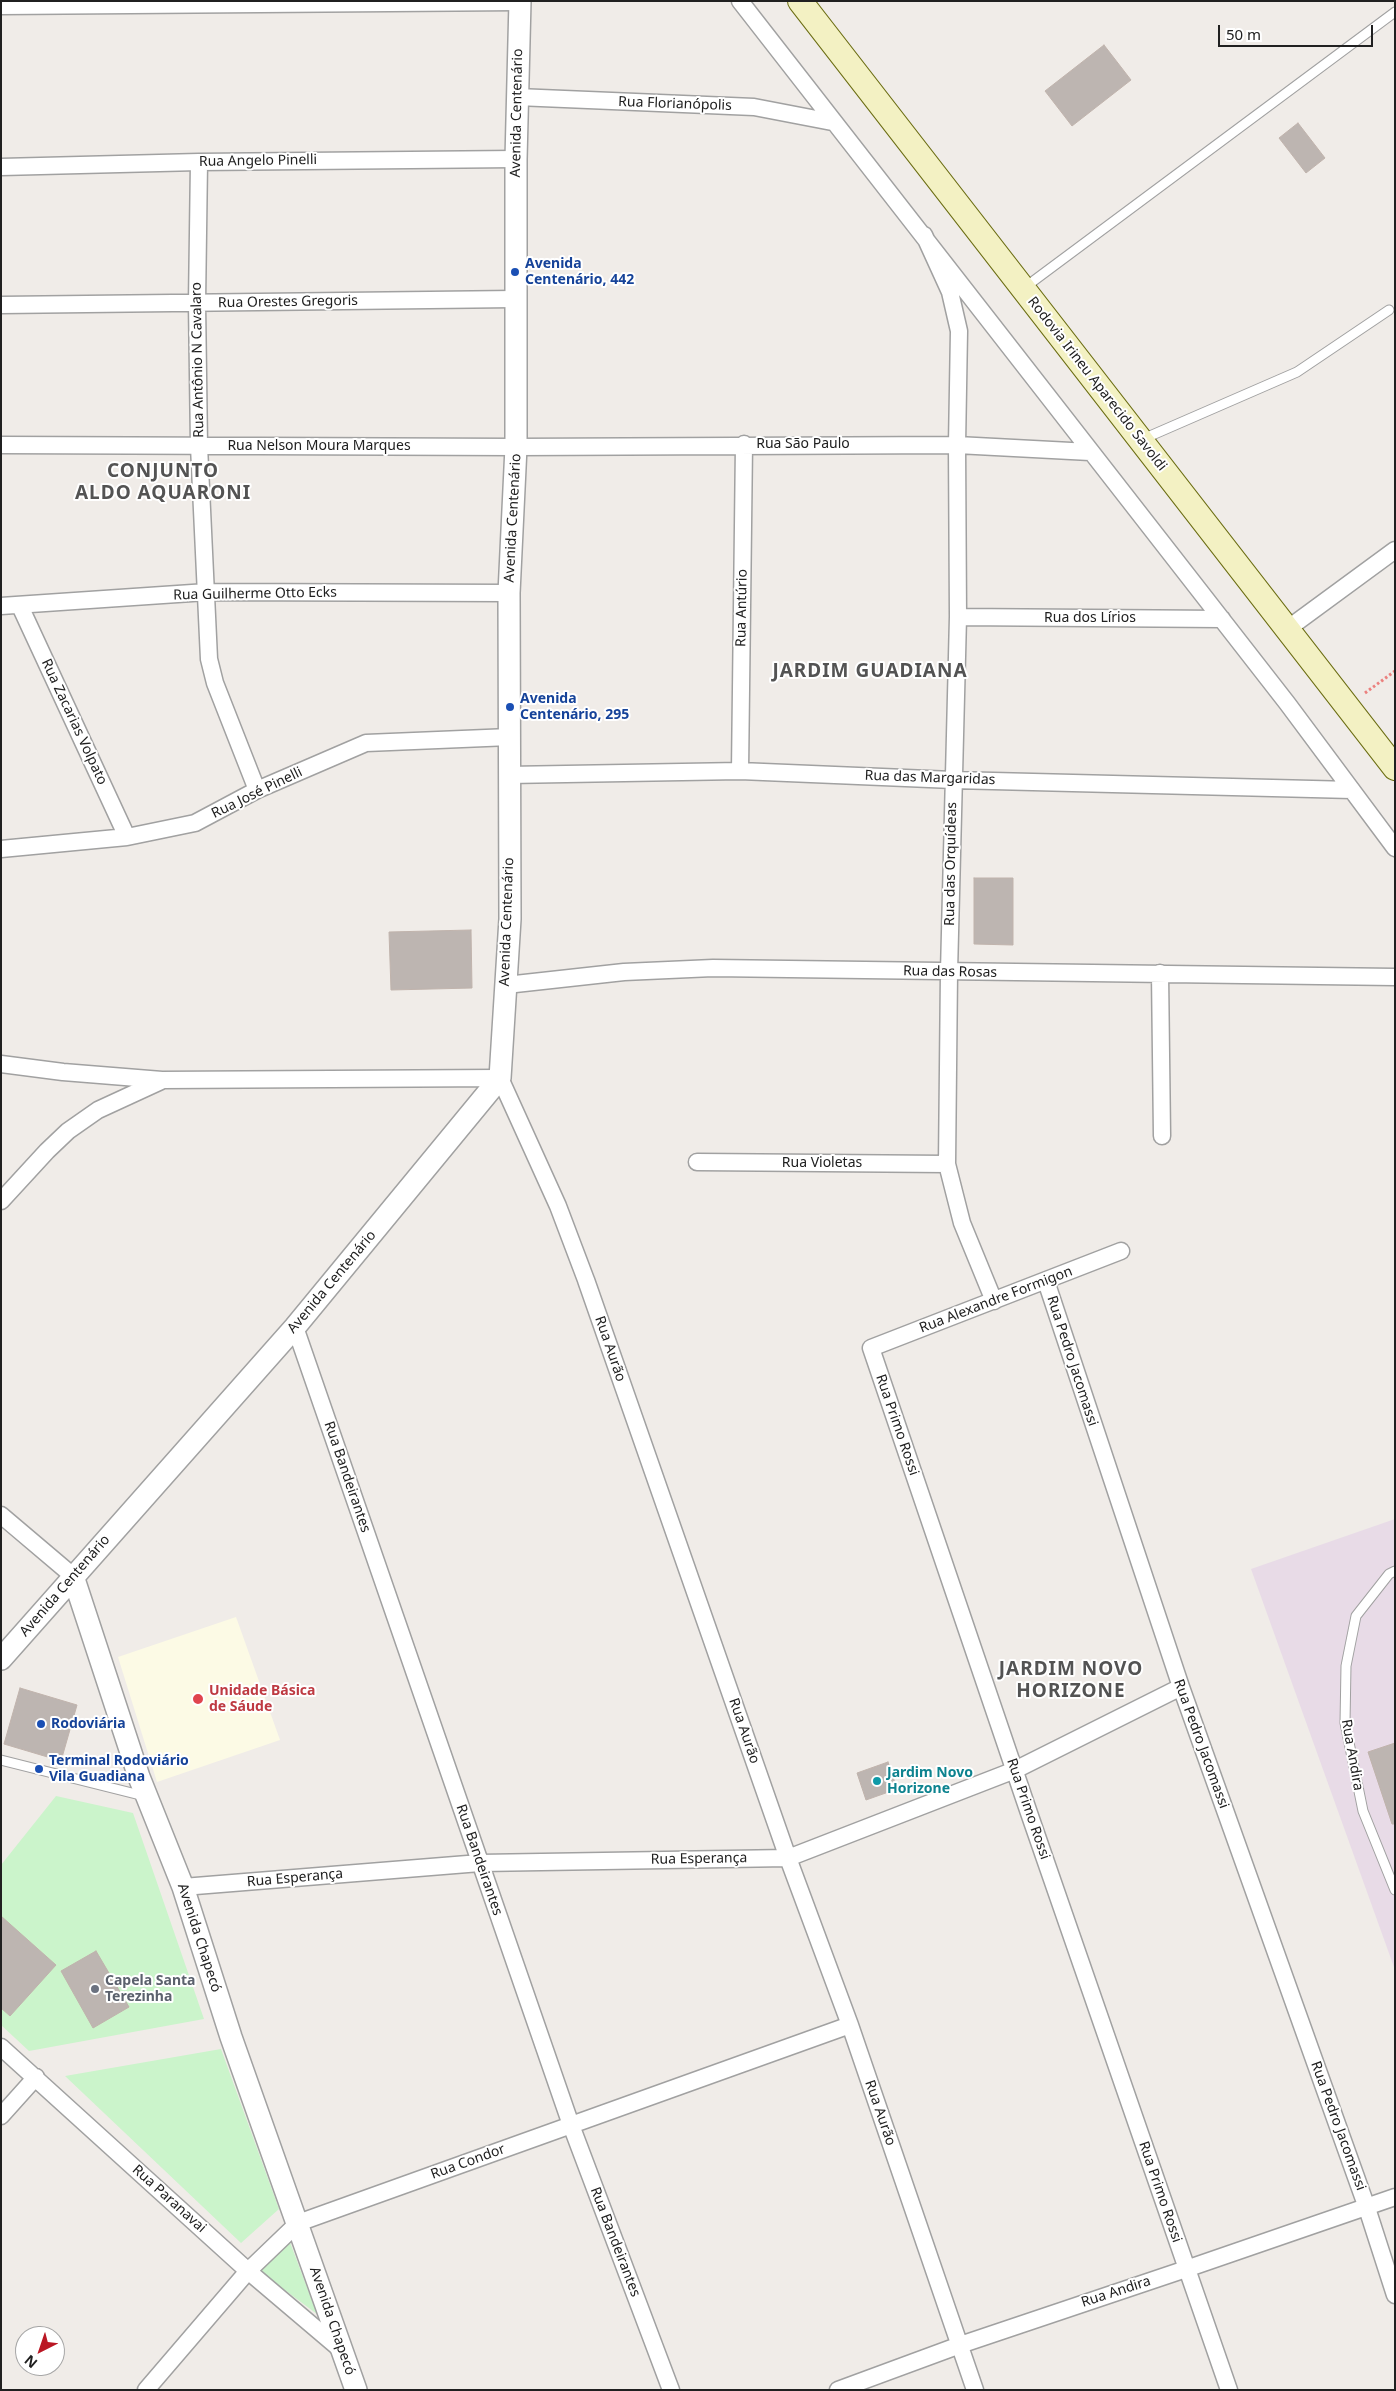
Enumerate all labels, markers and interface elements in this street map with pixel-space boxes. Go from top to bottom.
scale bar [1221,15,1376,47]
text: 50 m [1226,24,1261,44]
street label: Avenida Centenário [507,48,527,178]
street label: Rua Florianópolis [618,94,732,114]
street label: Rua Angelo Pinelli [199,152,317,170]
place label: Avenida Centenário, 442 [525,256,634,288]
marker: Avenida Centenário, 442 [509,266,521,278]
street label: Rua Antônio N Cavalaro [188,282,208,438]
street label: Rua Orestes Gregoris [218,292,358,312]
street label: Rodovia Irineu Aparecido Savoldi [1024,294,1170,474]
street label: Rua São Paulo [756,436,850,452]
street label: Rua Nelson Moura Marques [227,438,411,454]
street label: Avenida Centenário [501,453,525,583]
district label: CONJUNTO ALDO AQUARONI [73,461,253,505]
street label: Rua Antúrio [733,569,751,647]
street label: Rua Guilherme Otto Ecks [173,584,337,604]
street label: Rua dos Lírios [1044,610,1136,626]
street label: Rua Zacarias Volpato [37,656,111,788]
district label: JARDIM GUADIANA [771,661,969,683]
place label: Avenida Centenário, 295 [520,691,629,724]
marker: Avenida Centenário, 295 [504,701,516,713]
street label: Rua José Pinelli [209,764,305,822]
street label: Rua das Margaridas [864,767,996,789]
street label: Rua das Orquídeas [942,802,960,926]
street label: Avenida Centenário [496,857,518,987]
street label: Rua das Rosas [903,963,997,981]
street label: Rua Violetas [782,1155,862,1171]
street label: Avenida Centenário [284,1227,380,1337]
street label: Rua Alexandre Formigon [917,1263,1075,1337]
street label: Rua Pedro Jacomassi [1043,1294,1101,1428]
street label: Rua Aurão [591,1314,629,1384]
street label: Rua Primo Rossi [872,1372,922,1478]
street label: Rua Bandeirantes [320,1419,374,1535]
street label: Avenida Centenário [16,1532,114,1640]
district label: JARDIM NOVO HORIZONE [997,1659,1145,1703]
street label: Rua Pedro Jacomassi [1170,1677,1232,1811]
place label: Unidade Básica de Sáude [209,1683,315,1715]
marker: Unidade Básica de Sáude [191,1692,205,1706]
street label: Rua Aurão [725,1696,763,1766]
place label: Rodoviária [51,1716,126,1732]
marker: Rodoviária [35,1718,47,1730]
street label: Rua Andira [1337,1718,1367,1792]
place label: Terminal Rodoviário Vila Guadiana [49,1753,189,1785]
street label: Rua Primo Rossi [1003,1756,1053,1862]
marker: Terminal Rodoviário Vila Guadiana [33,1763,45,1775]
place label: Jardim Novo Horizone [887,1765,973,1798]
marker: Jardim Novo Horizone [871,1775,883,1787]
street label: Rua Bandeirantes [452,1802,506,1918]
street label: Rua Esperança [651,1850,747,1868]
street label: Rua Esperança [246,1865,344,1891]
street label: Avenida Chapecó [173,1881,225,1995]
place label: Capela Santa Terezinha [105,1973,195,2005]
marker: Capela Santa Terezinha [89,1983,101,1995]
street label: Rua Pedro Jacomassi [1307,2059,1369,2193]
street label: Rua Aurão [861,2078,899,2148]
street label: Rua Primo Rossi [1135,2139,1185,2245]
street label: Rua Condor [429,2141,507,2183]
street label: Rua Paranavai [129,2161,209,2237]
street label: Rua Bandeirantes [586,2185,644,2299]
street label: Avenida Chapecó [306,2265,358,2377]
street label: Rua Andira [1079,2273,1153,2311]
north arrow [15,2326,65,2376]
text: N [20,2351,41,2373]

